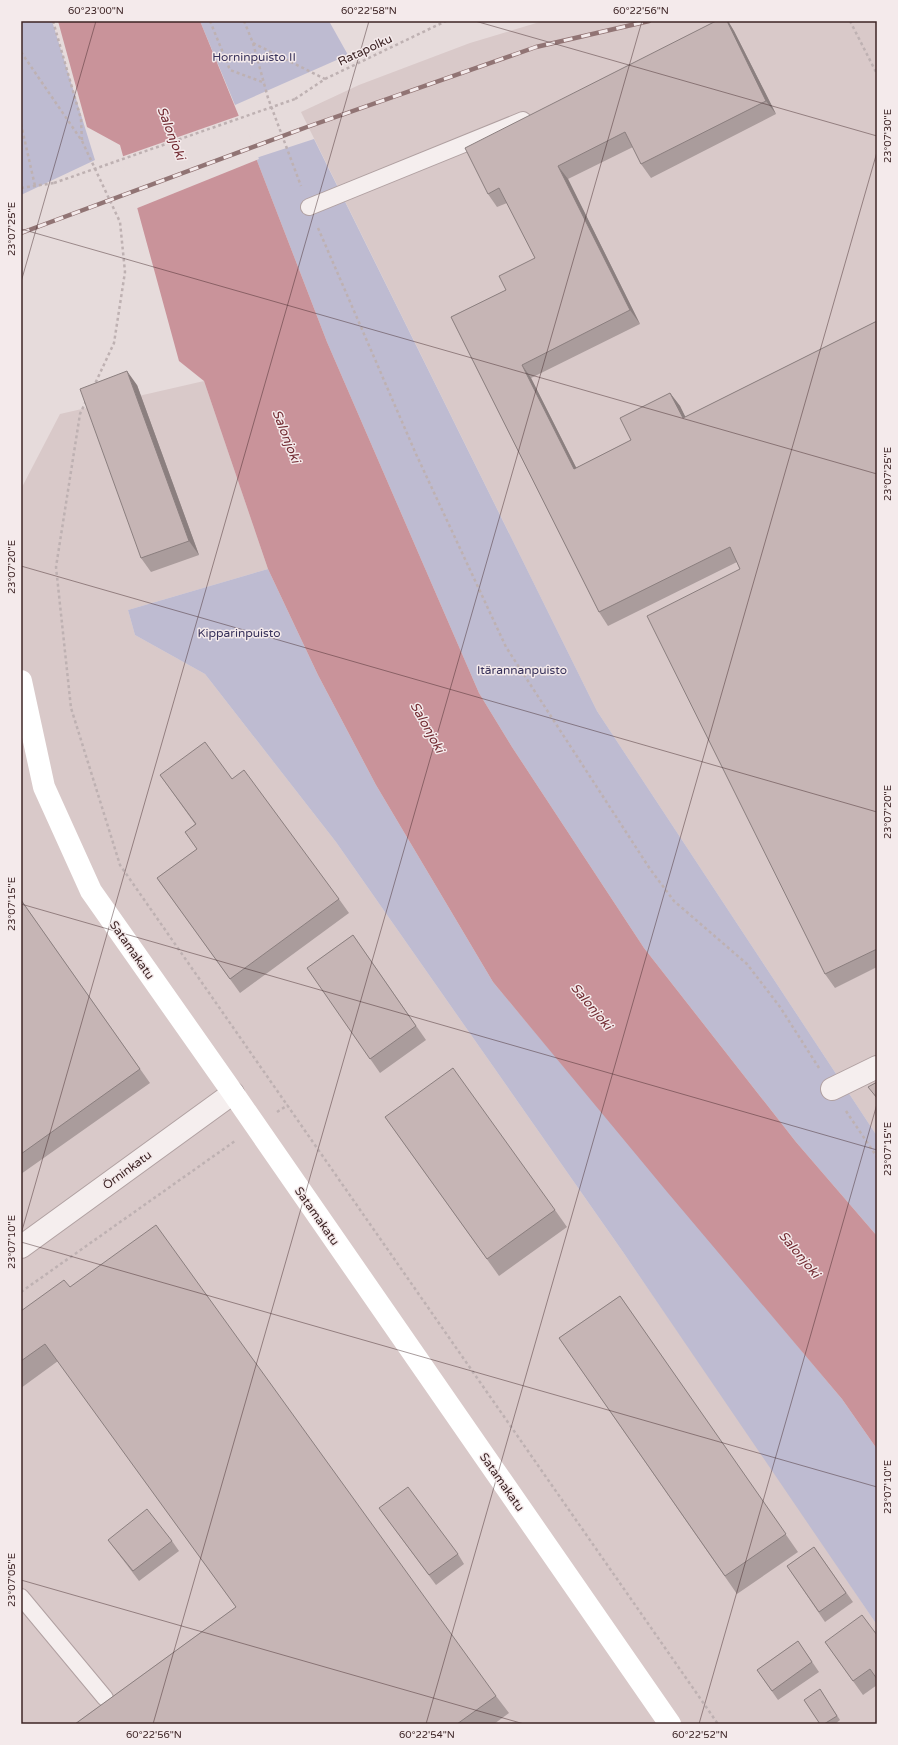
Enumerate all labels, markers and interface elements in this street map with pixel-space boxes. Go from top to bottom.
text: 60°23'00"N [68,5,124,17]
text: 60°22'58"N [341,5,397,17]
text: 60°22'56"N [613,5,669,17]
street label: Ratapolku [336,31,394,69]
park label: Horninpuisto II [212,50,296,64]
water label: Salonjoki [154,104,189,164]
text: 23°07'30"E [882,109,894,163]
text: 23°07'25"E [6,202,18,256]
water label: Salonjoki [269,407,304,467]
text: 23°07'25"E [882,447,894,501]
text: 23°07'20"E [6,540,18,594]
park label: Kipparinpuisto [197,626,281,640]
park label: Itärannanpuisto [477,663,567,677]
water label: Salonjoki [407,699,449,757]
text: 23°07'20"E [882,785,894,839]
text: 23°07'15"E [6,877,18,931]
street label: Satamakatu [107,918,157,982]
water label: Salonjoki [567,980,616,1035]
text: 23°07'15"E [882,1122,894,1176]
street label: Örninkatu [100,1148,154,1192]
street label: Satamakatu [292,1184,342,1248]
text: 23°07'10"E [6,1215,18,1269]
water label: Salonjoki [775,1228,824,1283]
street label: Satamakatu [477,1450,527,1514]
text: 23°07'10"E [882,1460,894,1514]
text: 23°07'05"E [6,1553,18,1607]
text: 60°22'56"N [126,1729,182,1741]
text: 60°22'54"N [399,1729,455,1741]
text: 60°22'52"N [672,1729,728,1741]

